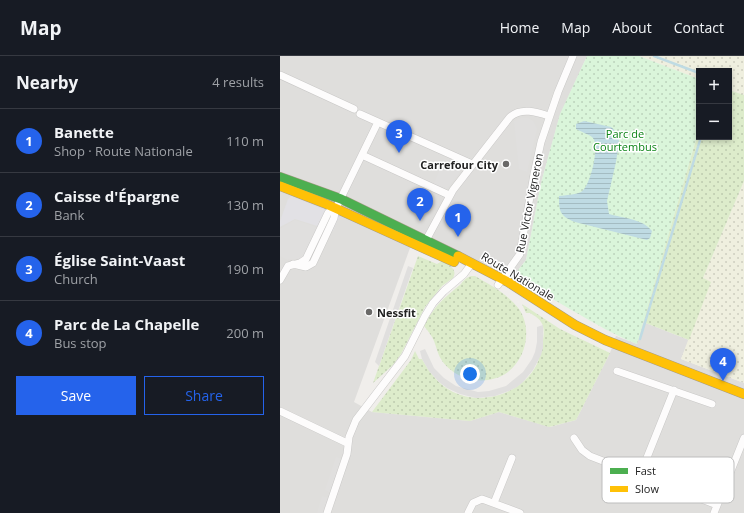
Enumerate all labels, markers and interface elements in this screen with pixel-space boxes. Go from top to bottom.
text: Map [20,15,61,41]
text: Home [500,18,539,37]
text: Map [561,18,590,37]
text: About [612,18,652,37]
text: Contact [674,18,724,37]
map controls [696,68,732,140]
button: + [696,68,732,104]
text: Nearby [16,71,78,94]
text: 4 results [212,73,264,91]
button: − [696,104,732,140]
pin: 3 [386,120,412,153]
text: Banette [54,122,114,142]
park label: Parc de Courtembus [593,126,657,154]
text: 1 [25,132,33,150]
text: 110 m [226,132,264,150]
text: Shop · Route Nationale [54,142,193,160]
street label: Rue Victor Vigneron [512,152,546,254]
place label: Carrefour City [420,157,499,172]
marker: Carrefour City [501,159,511,169]
text: Caisse d'Épargne [54,186,179,206]
pin: 2 [407,188,433,221]
text: 2 [25,196,33,214]
text: 130 m [226,196,264,214]
pin: 1 [445,204,471,237]
text: Bank [54,206,84,224]
street label: Route Nationale [479,248,557,304]
text: Église Saint-Vaast [54,250,185,270]
text: 3 [25,260,33,278]
text: 190 m [226,260,264,278]
text: Church [54,270,98,288]
place label: Nessfit [377,305,416,320]
marker: Nessfit [364,307,374,317]
text: Parc de La Chapelle [54,314,199,334]
text: 4 [25,324,33,342]
text: 200 m [226,324,264,342]
text: Bus stop [54,334,107,352]
pin: 4 [710,348,736,381]
your location [460,364,480,384]
button: Save [16,376,136,415]
button: Share [144,376,264,415]
legend [602,457,734,503]
text: Fast [635,463,656,478]
text: Slow [635,481,659,496]

